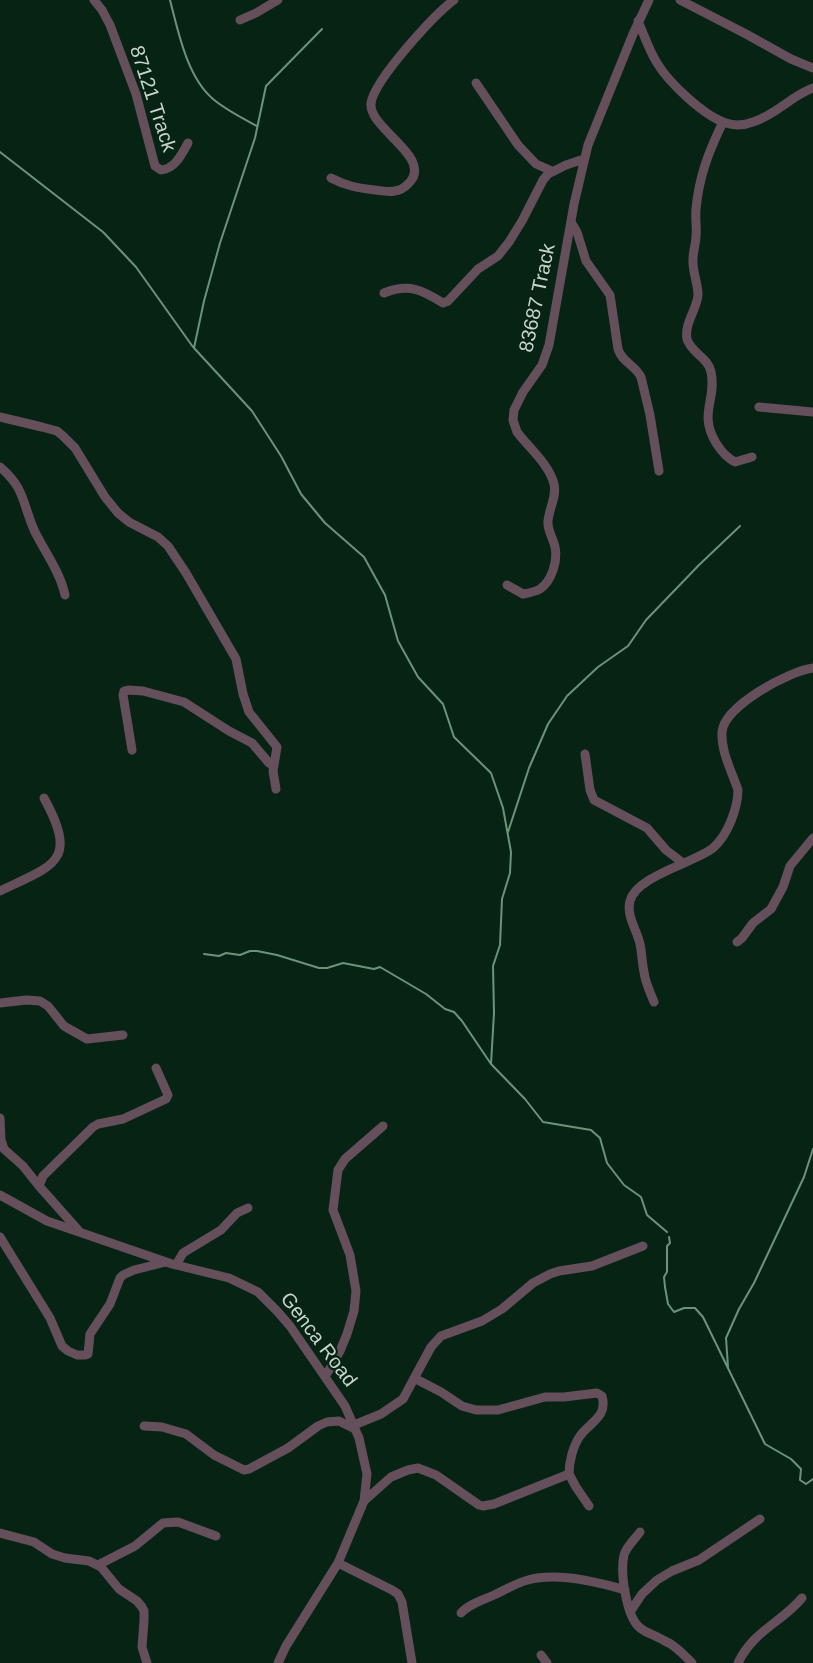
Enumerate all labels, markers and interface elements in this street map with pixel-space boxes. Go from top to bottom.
street label: 87121 Track [124,43,180,155]
street label: 83687 Track [515,241,561,355]
street label: Genca Road [275,1288,361,1392]

